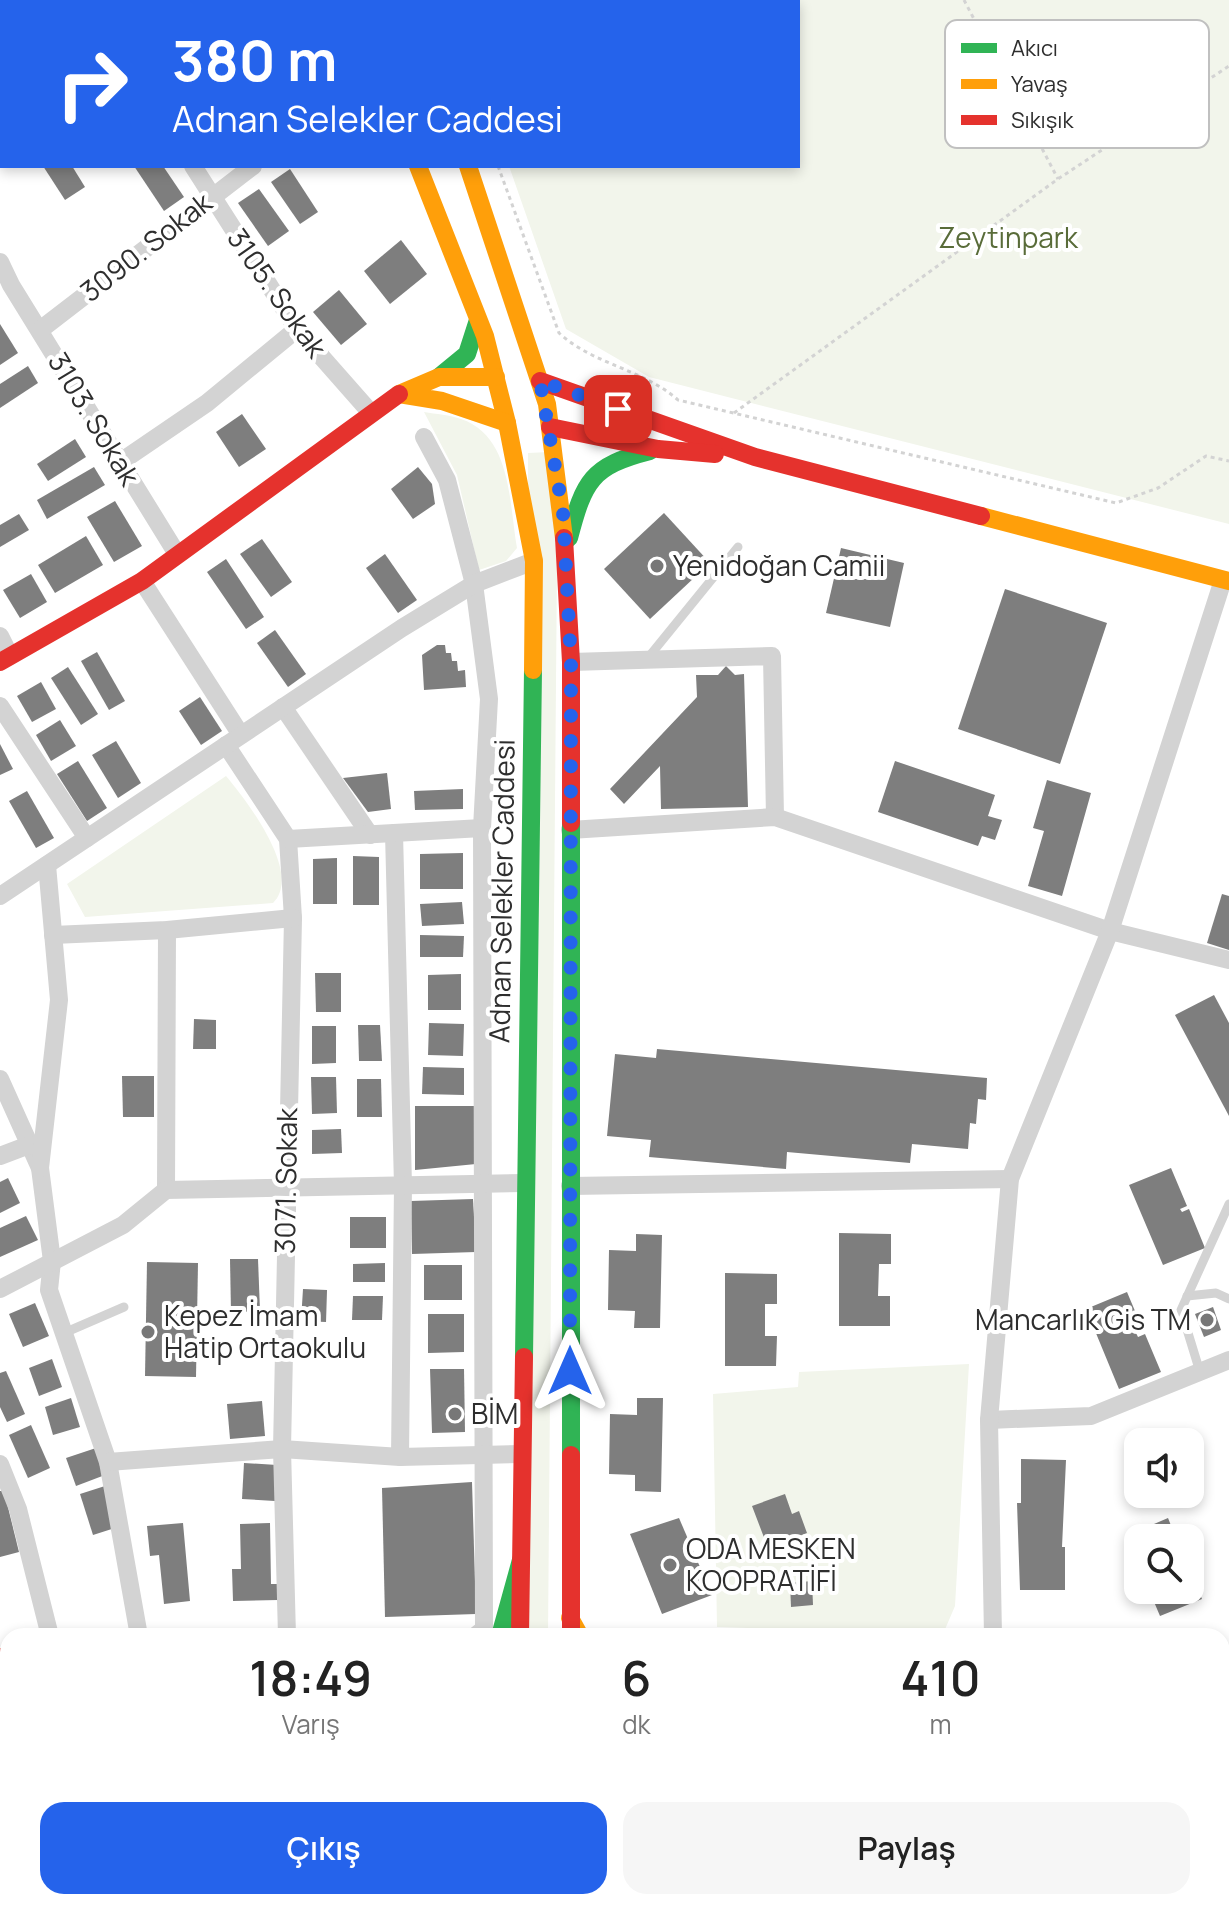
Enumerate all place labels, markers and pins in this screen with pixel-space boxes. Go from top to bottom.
pin [584,375,652,443]
place label: Yenidoğan Camii [673,546,885,584]
marker: Yenidoğan Camii [648,557,666,575]
place label: Kepez İmam Hatip Ortaokulu [164,1296,366,1366]
place label: Mancarlık Gis TM [975,1300,1191,1338]
marker: Mancarlık Gis TM [1198,1311,1216,1329]
marker: Kepez İmam Hatip Ortaokulu [139,1323,157,1341]
place label: BİM [471,1394,518,1432]
marker: BİM [446,1405,464,1423]
place label: ODA MESKEN KOOPRATİFİ [686,1529,856,1599]
marker: ODA MESKEN KOOPRATİFİ [661,1556,679,1574]

